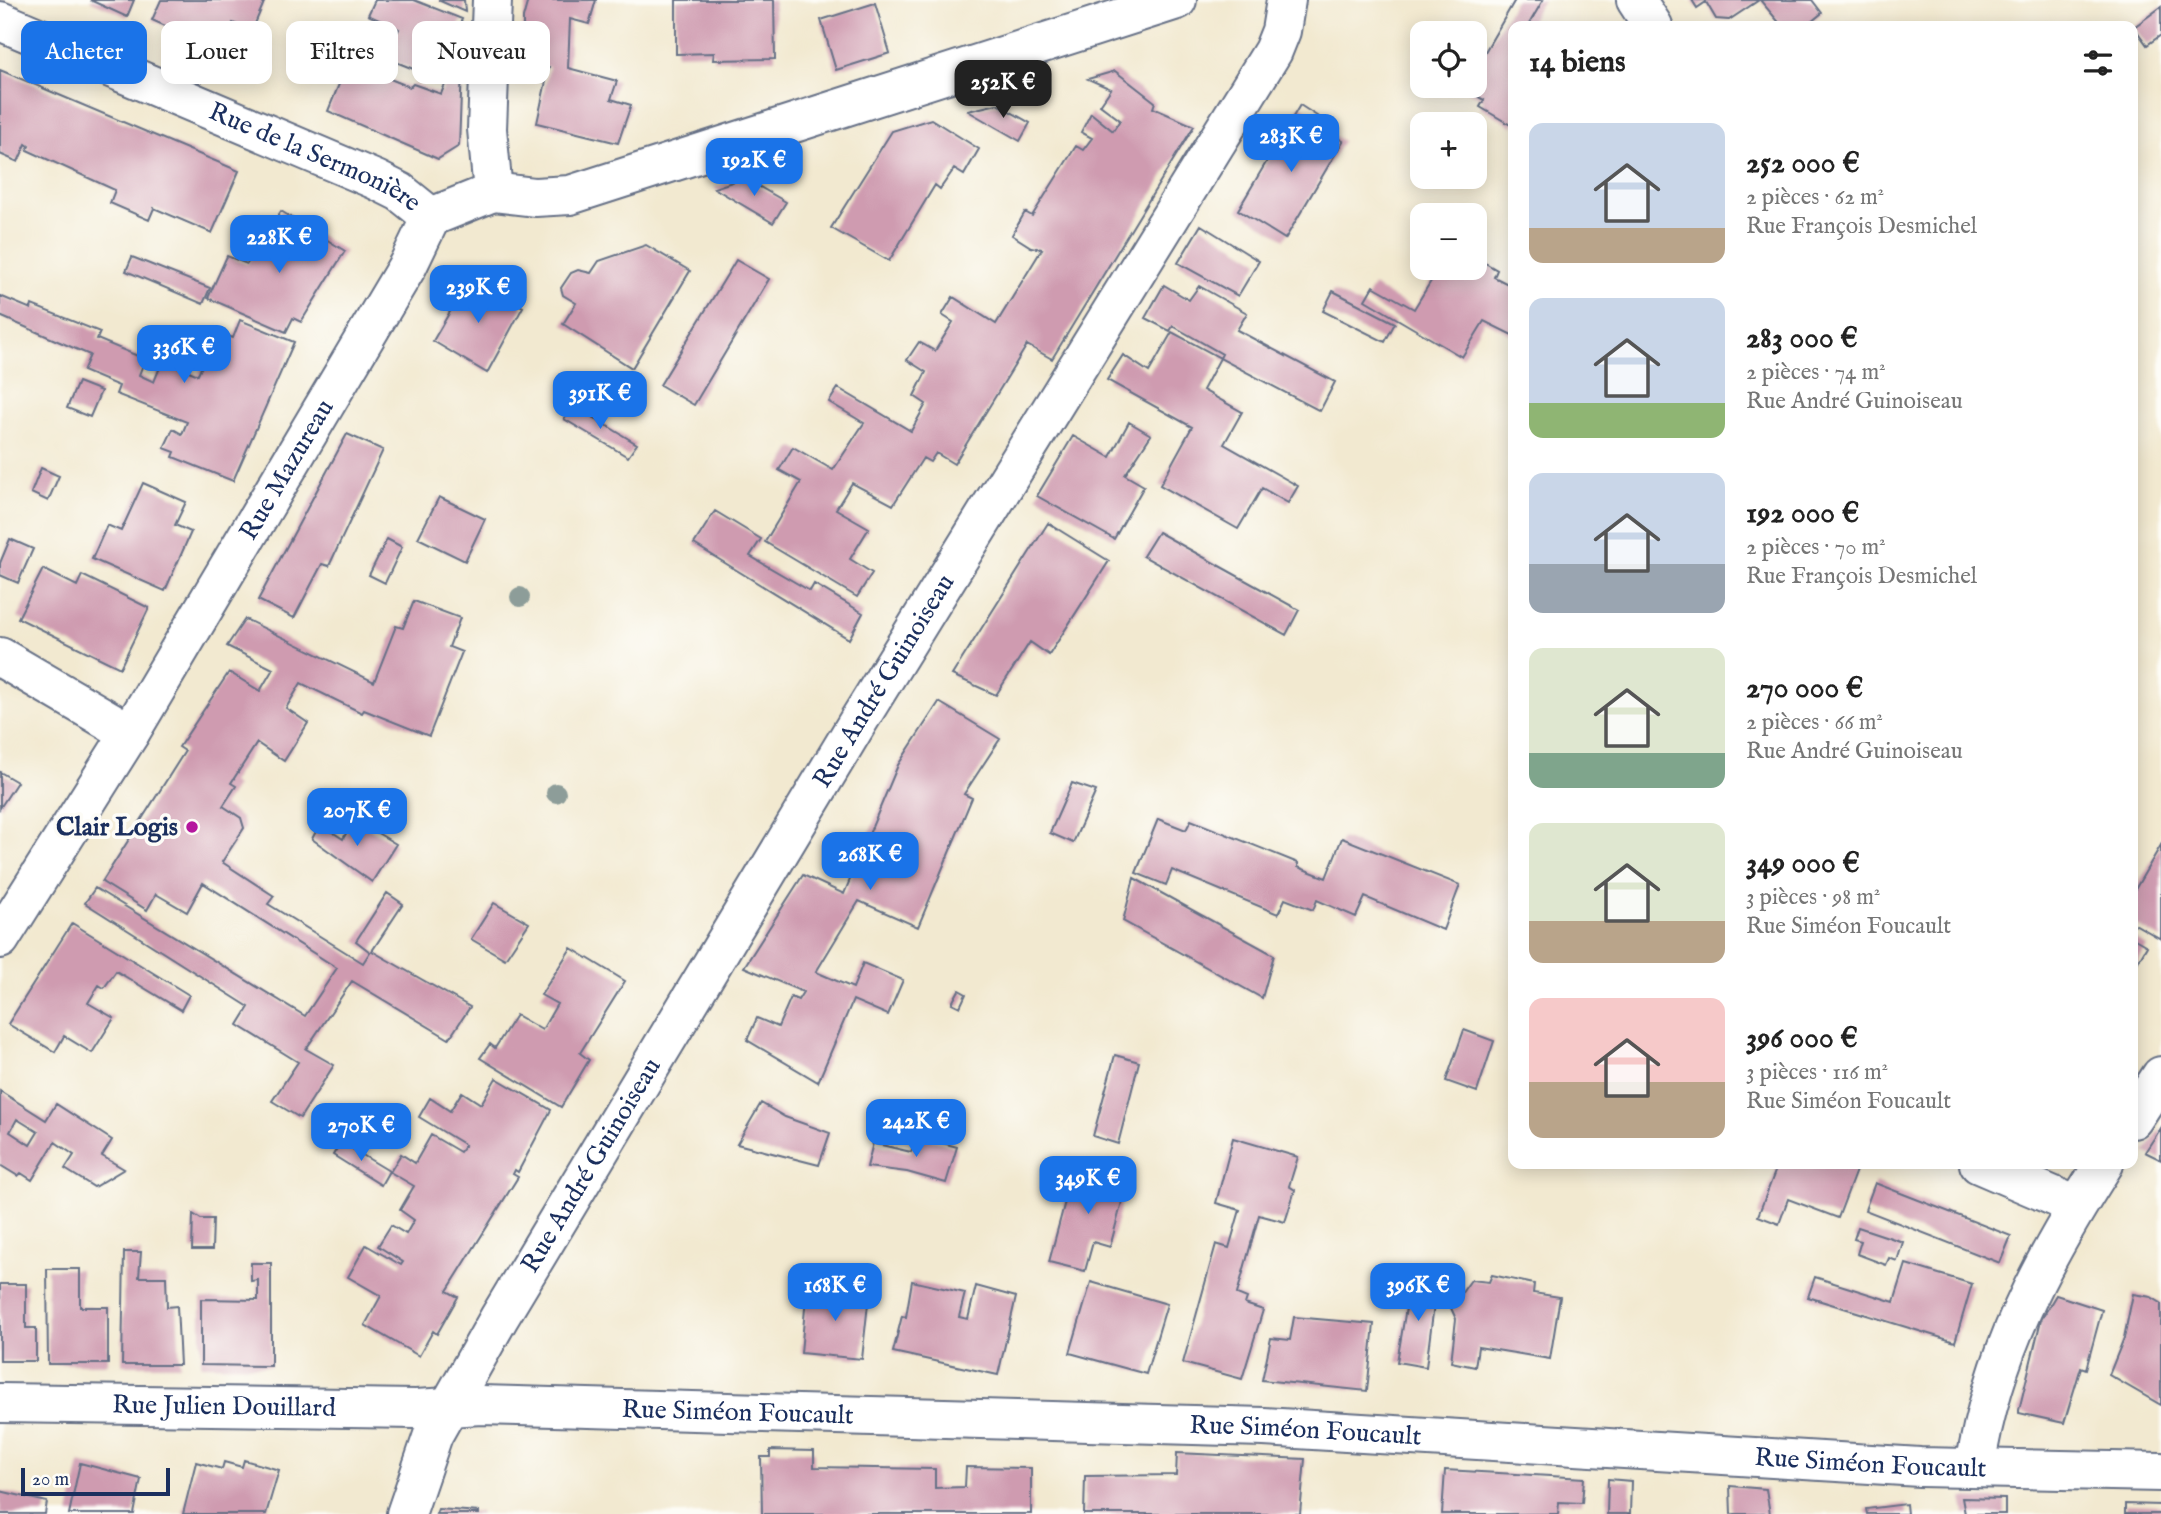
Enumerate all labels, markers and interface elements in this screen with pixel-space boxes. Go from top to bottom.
chip: Acheter [21,21,147,84]
chip: Louer [161,21,272,84]
chip: Filtres [286,21,398,84]
chip: Nouveau [412,21,550,84]
map controls [1410,21,1487,280]
button: locate [1410,21,1487,98]
text: 14 biens [1529,44,1626,82]
icon: filters [2079,44,2117,82]
pin: 252K € [946,60,1060,120]
text: 252K € [971,68,1035,97]
street label: Rue de la Sermonière [204,95,428,219]
button: + [1410,112,1487,189]
pin: 283K € [1234,114,1348,174]
text: 283K € [1259,122,1323,151]
pin: 192K € [697,138,811,198]
text: 252 000 € [1746,145,1860,183]
text: 192K € [722,146,786,175]
icon: home [1585,151,1669,235]
text: 2 pièces · 62 m² [1746,183,1884,212]
button: − [1410,203,1487,280]
text: Rue François Desmichel [1746,212,1977,241]
pin: 228K € [222,216,336,275]
text: 228K € [246,223,312,252]
pin: 239K € [421,266,535,325]
text: 239K € [446,273,510,302]
text: 283 000 € [1746,320,1858,358]
pin: 336K € [127,326,241,385]
icon: home [1585,326,1669,410]
text: 336K € [153,333,215,362]
text: 2 pièces · 74 m² [1746,358,1886,387]
pin: 391K € [543,372,657,431]
text: 391K € [569,379,631,408]
text: Rue André Guinoiseau [1746,387,1963,416]
street label: Rue Mazureau [232,393,341,546]
text: 192 000 € [1746,495,1859,533]
icon: home [1585,501,1669,585]
text: 2 pièces · 70 m² [1746,533,1886,562]
text: Rue François Desmichel [1746,562,1977,591]
street label: Rue André Guinoiseau [806,568,962,794]
text: 270 000 € [1746,670,1863,708]
icon: home [1585,676,1669,760]
text: 2 pièces · 66 m² [1746,708,1883,737]
text: Rue André Guinoiseau [1746,737,1963,766]
pin: 207K € [300,788,414,848]
text: 207K € [323,796,391,825]
place label: Clair Logis [56,811,178,844]
marker: Clair Logis [184,819,200,835]
pin: 268K € [813,832,927,892]
text: 268K € [838,840,902,869]
text: 349 000 € [1746,845,1860,883]
icon: home [1585,851,1669,935]
text: 3 pièces · 98 m² [1746,883,1881,912]
text: Rue Siméon Foucault [1746,912,1951,941]
text: 396 000 € [1746,1020,1858,1058]
icon: home [1585,1026,1669,1110]
street label: Rue André Guinoiseau [514,1052,668,1279]
text: 3 pièces · 116 m² [1746,1058,1888,1087]
text: Rue Siméon Foucault [1746,1087,1951,1116]
pin: 242K € [859,1100,973,1159]
pin: 270K € [304,1104,418,1163]
text: 242K € [882,1107,950,1136]
text: 270K € [327,1111,395,1140]
pin: 349K € [1031,1156,1145,1216]
text: 349K € [1055,1164,1121,1193]
pin: 168K € [778,1264,892,1323]
pin: 396K € [1361,1264,1475,1323]
text: 168K € [804,1271,866,1300]
text: 396K € [1386,1271,1450,1300]
street label: Rue Julien Douillard [112,1388,336,1424]
street label: Rue Siméon Foucault [621,1392,854,1432]
street label: Rue Siméon Foucault [1189,1408,1422,1453]
street label: Rue Siméon Foucault [1754,1440,1987,1485]
scale bar [21,1465,170,1497]
text: 20 m [32,1468,69,1492]

